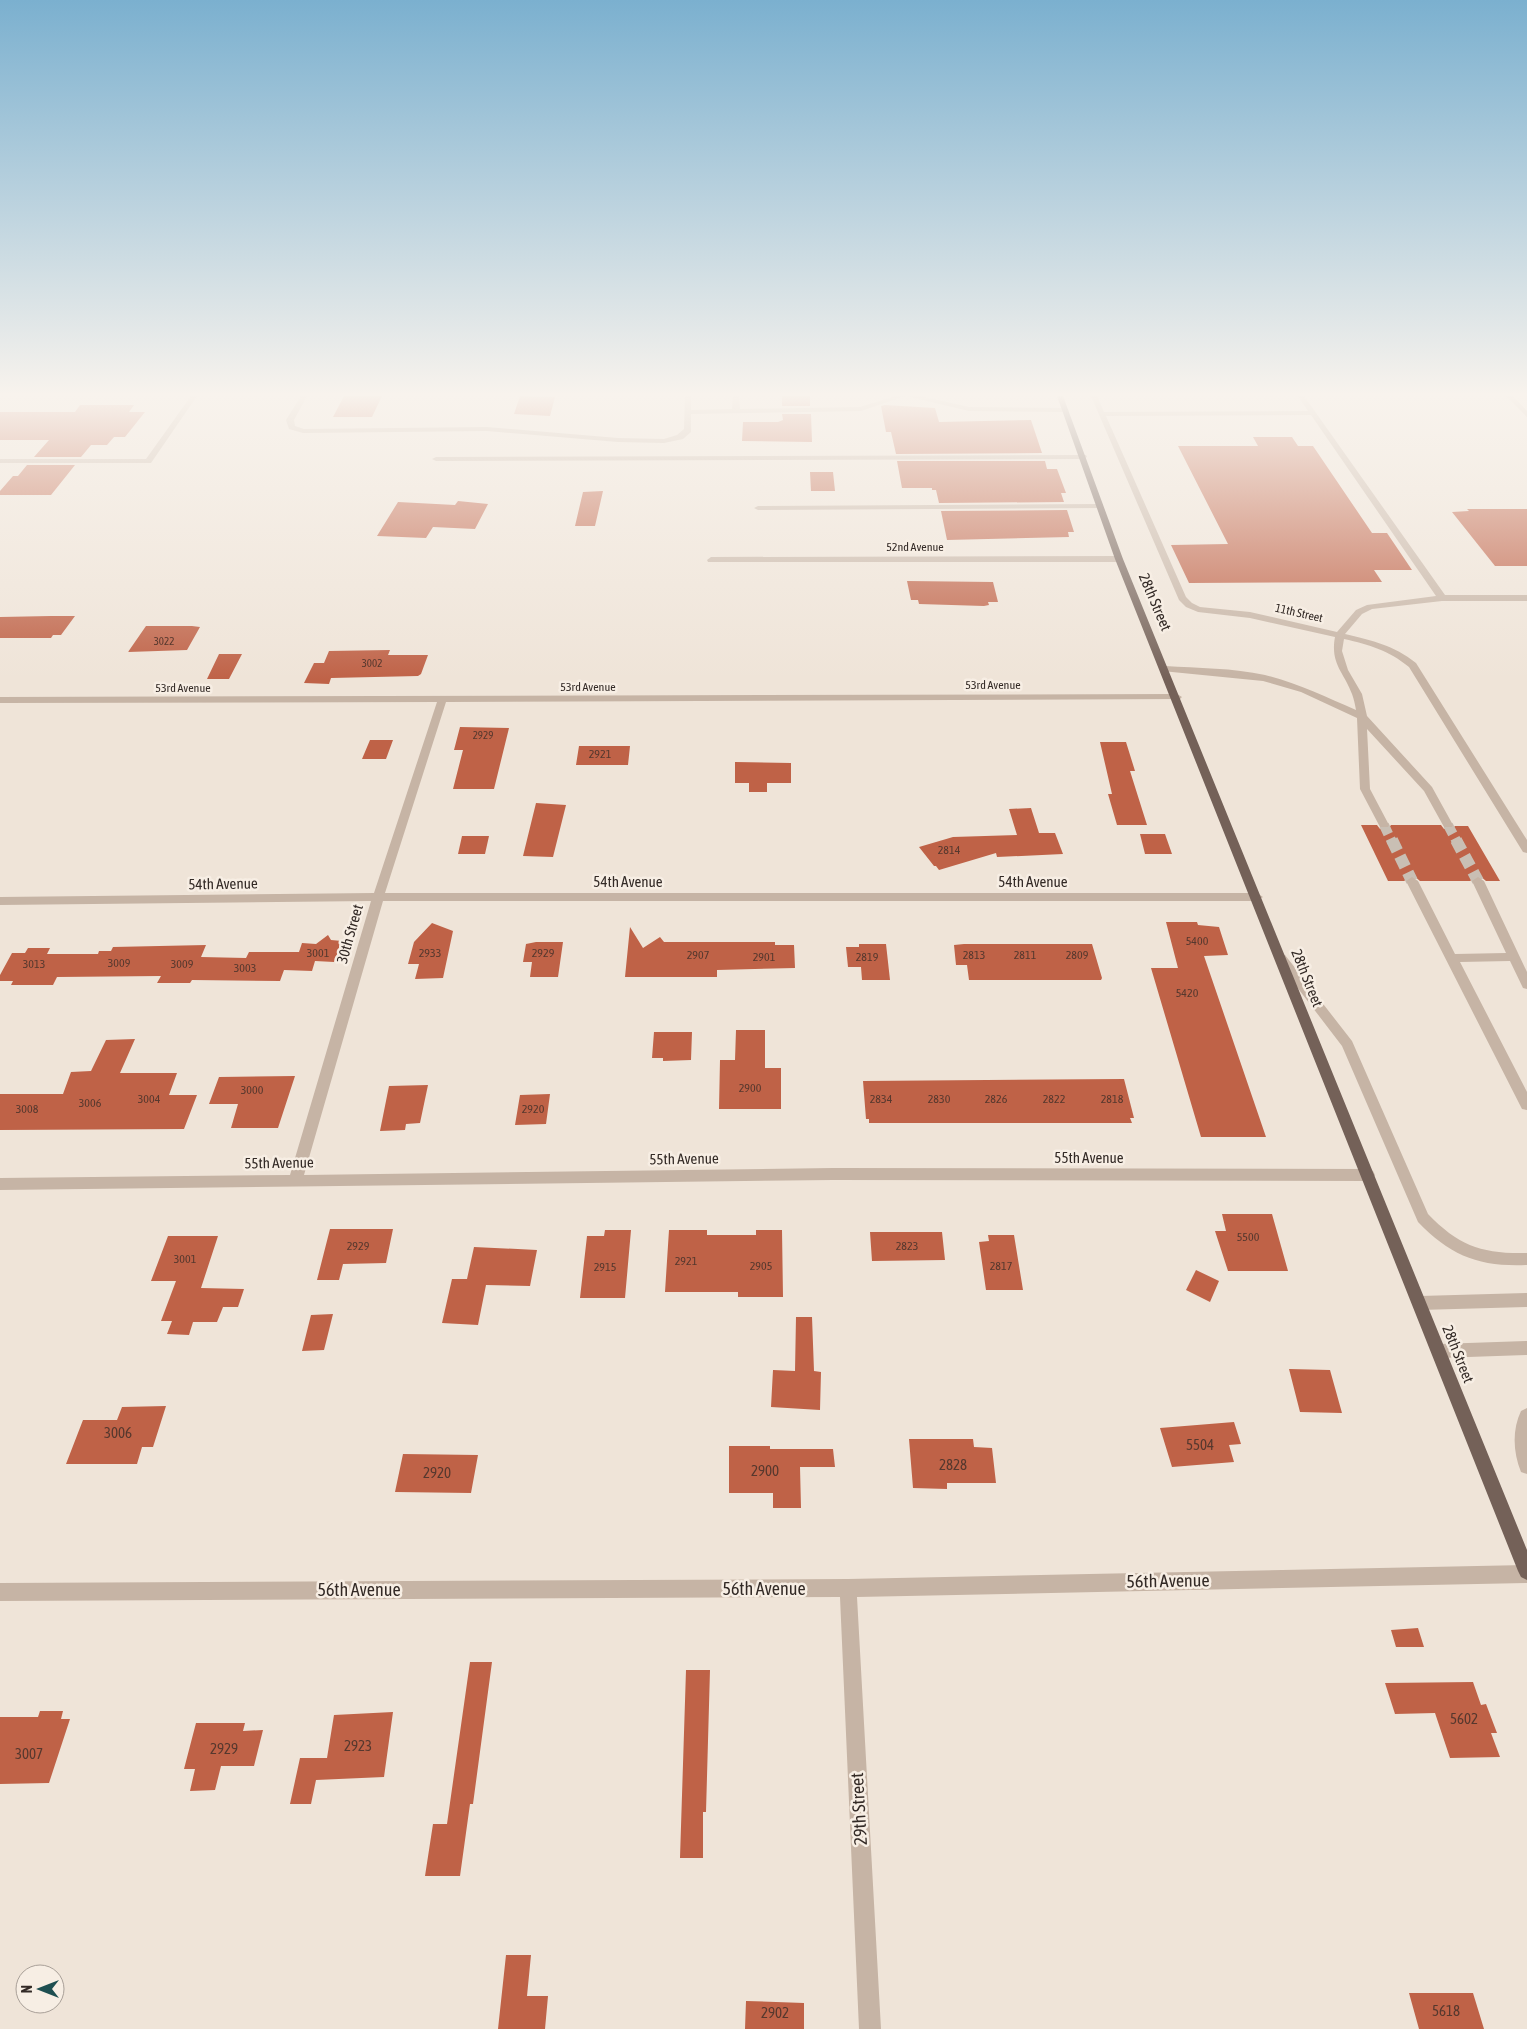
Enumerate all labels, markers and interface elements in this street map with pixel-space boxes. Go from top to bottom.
street label: 52nd Avenue [886,540,944,554]
street label: 28th Street [1136,571,1175,633]
street label: 11th Street [1274,601,1325,625]
house number: 3022 [154,635,174,647]
house number: 3002 [362,657,382,669]
street label: 53rd Avenue [965,678,1021,692]
street label: 53rd Avenue [560,680,616,694]
street label: 53rd Avenue [155,681,211,695]
house number: 2929 [473,729,493,741]
house number: 2921 [589,747,612,761]
house number: 2814 [938,843,961,857]
street label: 54th Avenue [593,873,663,890]
street label: 54th Avenue [998,873,1068,890]
street label: 54th Avenue [188,874,258,893]
street label: 30th Street [333,902,366,965]
house number: 5400 [1186,934,1209,948]
house number: 3001 [307,946,330,960]
house number: 2933 [419,946,441,960]
house number: 2929 [532,946,555,960]
street label: 28th Street [1288,947,1327,1009]
house number: 2907 [687,948,710,962]
house number: 2813 [963,948,985,962]
house number: 2811 [1014,948,1037,962]
house number: 2809 [1066,948,1089,962]
house number: 2901 [753,950,776,964]
house number: 2819 [856,950,879,964]
house number: 3009 [108,956,131,970]
house number: 3013 [23,957,45,971]
house number: 3009 [171,957,194,971]
house number: 3003 [234,961,256,975]
house number: 5420 [1176,986,1199,1000]
house number: 2900 [739,1081,762,1095]
house number: 3000 [241,1083,264,1097]
house number: 3004 [138,1092,161,1106]
house number: 2834 [870,1092,893,1106]
house number: 2830 [928,1092,951,1106]
house number: 2826 [985,1092,1008,1106]
house number: 2822 [1043,1092,1065,1106]
house number: 2818 [1101,1092,1124,1106]
house number: 3006 [79,1096,102,1110]
house number: 3008 [16,1102,39,1116]
house number: 2920 [522,1102,545,1116]
street label: 55th Avenue [649,1149,719,1168]
street label: 55th Avenue [1054,1149,1124,1166]
street label: 55th Avenue [244,1153,314,1172]
house number: 5500 [1237,1230,1260,1244]
house number: 2929 [347,1239,370,1253]
house number: 2823 [896,1239,918,1253]
house number: 3001 [174,1252,197,1266]
house number: 2921 [675,1254,698,1268]
house number: 2905 [750,1259,772,1273]
house number: 2817 [990,1259,1013,1273]
house number: 2915 [594,1260,616,1274]
street label: 28th Street [1439,1323,1478,1385]
house number: 3006 [104,1424,132,1441]
house number: 5504 [1186,1436,1214,1453]
house number: 2828 [939,1456,967,1473]
house number: 2900 [751,1462,779,1479]
house number: 2920 [423,1464,451,1481]
street label: 56th Avenue [1126,1569,1210,1592]
street label: 56th Avenue [722,1578,806,1599]
street label: 56th Avenue [317,1579,401,1600]
house number: 5602 [1450,1710,1478,1727]
house number: 2923 [344,1737,372,1754]
house number: 2929 [210,1740,238,1757]
house number: 3007 [15,1745,43,1762]
street label: 29th Street [846,1772,871,1846]
north arrow [15,1964,65,2014]
text: N [19,1985,35,1993]
house number: 5618 [1432,2002,1460,2019]
house number: 2902 [761,2004,789,2021]

